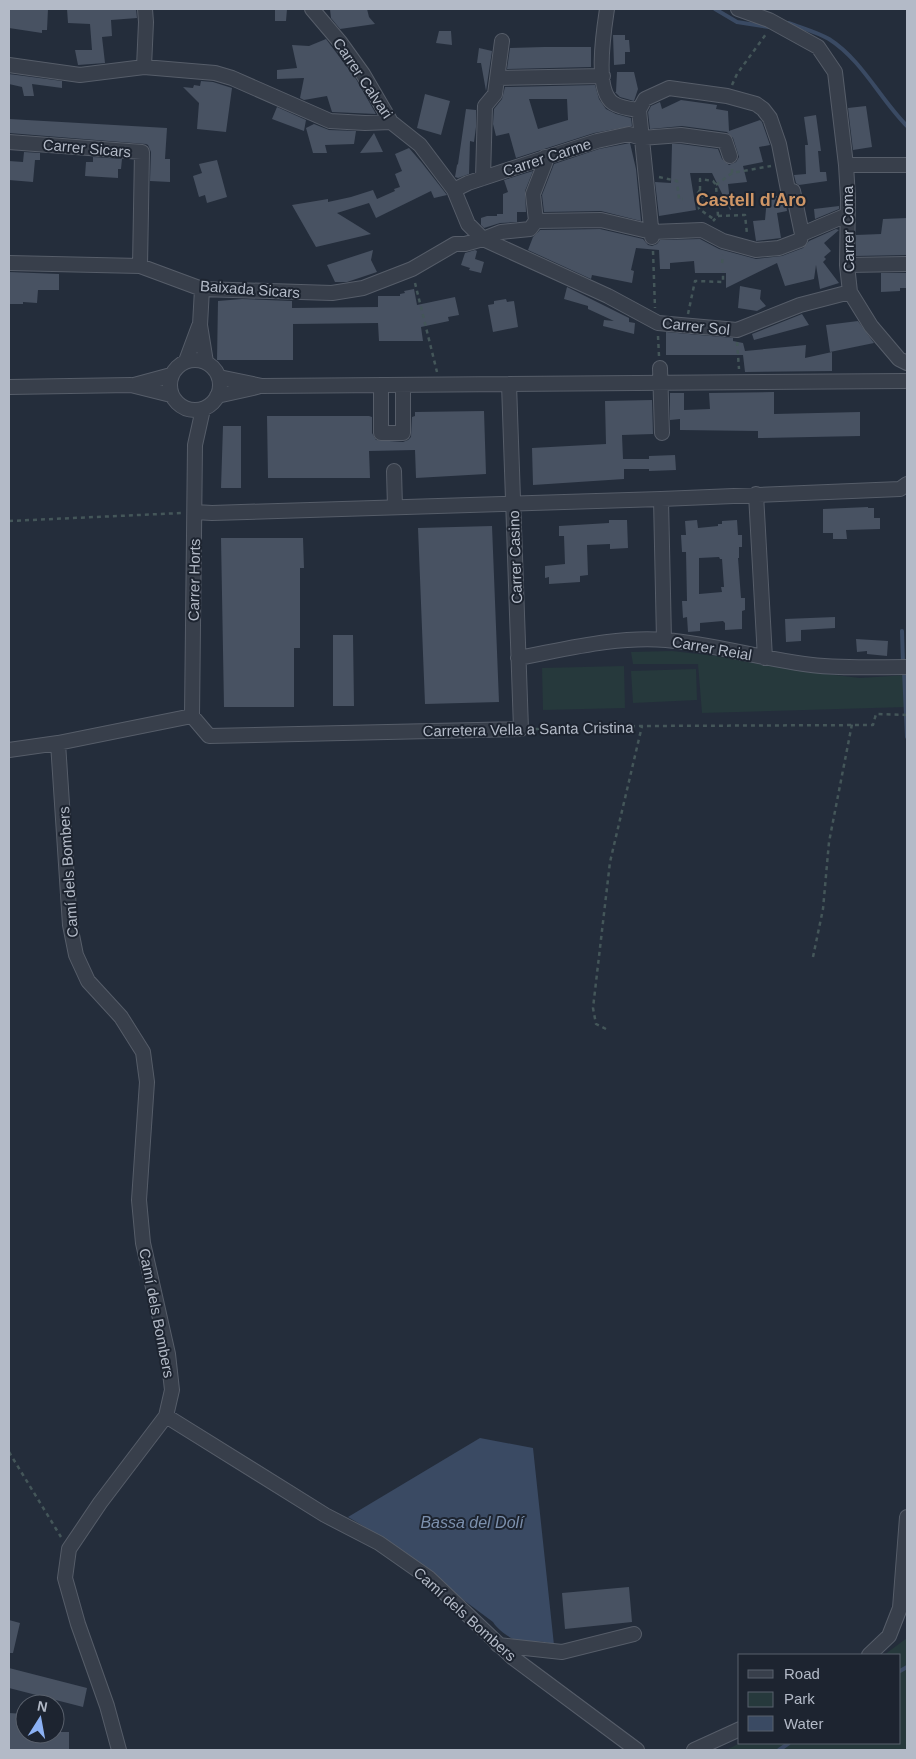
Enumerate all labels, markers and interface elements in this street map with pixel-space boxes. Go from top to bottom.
street label: Carrer Calvari [330,35,396,121]
street label: Carrer Carme [501,135,593,179]
street label: Carrer Sicars [42,136,132,160]
street label: Carrer Coma [839,185,857,272]
district label: Castell d'Aro [696,190,806,210]
street label: Baixada Sicars [199,277,301,301]
street label: Carrer Sol [661,314,731,338]
street label: Carrer Casino [505,510,525,604]
street label: Carrer Horts [185,539,203,621]
street label: Carrer Reial [671,633,753,663]
street label: Carretera Vella a Santa Cristina [422,719,634,739]
street label: Camí dels Bombers [55,806,81,938]
street label: Camí dels Bombers [136,1247,178,1379]
water label: Bassa del Dolí [420,1514,525,1531]
street label: Camí dels Bombers [410,1564,520,1664]
legend [738,1654,901,1744]
text: Road [784,1665,820,1682]
text: Park [784,1690,815,1707]
north arrow [15,1694,65,1744]
text: N [36,1697,49,1715]
text: Water [784,1715,823,1732]

